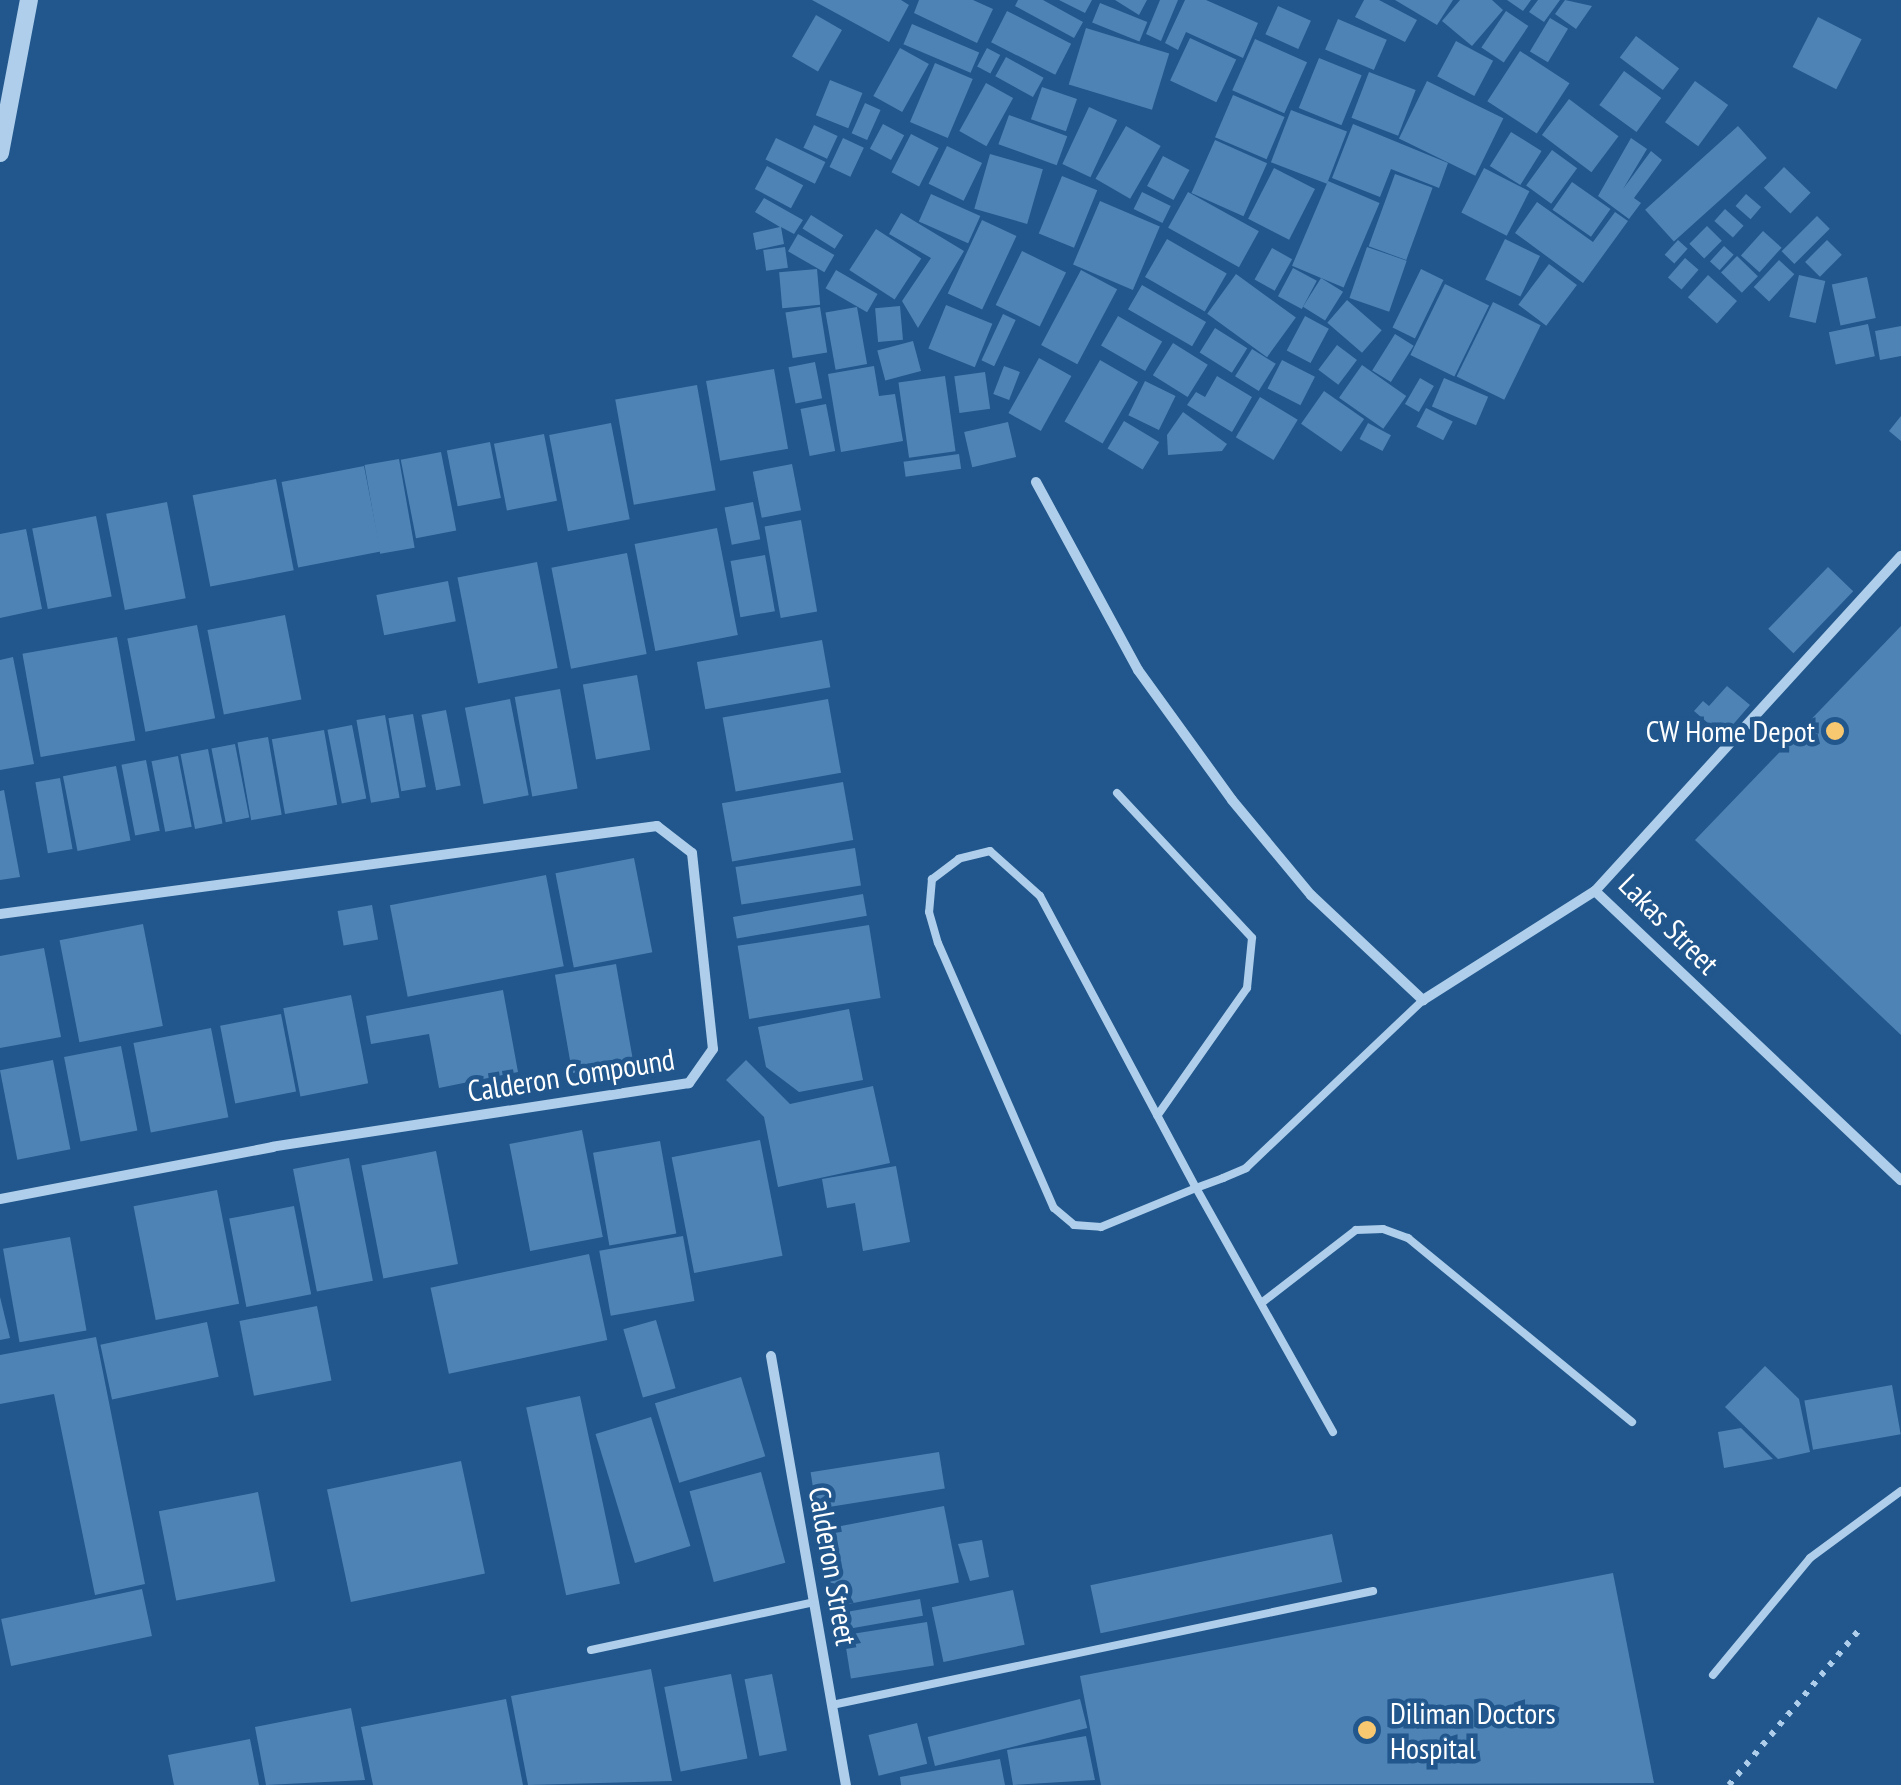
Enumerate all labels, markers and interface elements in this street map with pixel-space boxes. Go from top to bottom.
place label: CW Home Depot [1645,713,1815,749]
marker: CW Home Depot [1824,720,1846,742]
street label: Lakas Street [1612,867,1726,981]
street label: Calderon Compound [465,1041,677,1109]
street label: Calderon Street [801,1484,865,1648]
place label: Diliman Doctors Hospital [1390,1695,1556,1766]
marker: Diliman Doctors Hospital [1354,1717,1380,1743]

